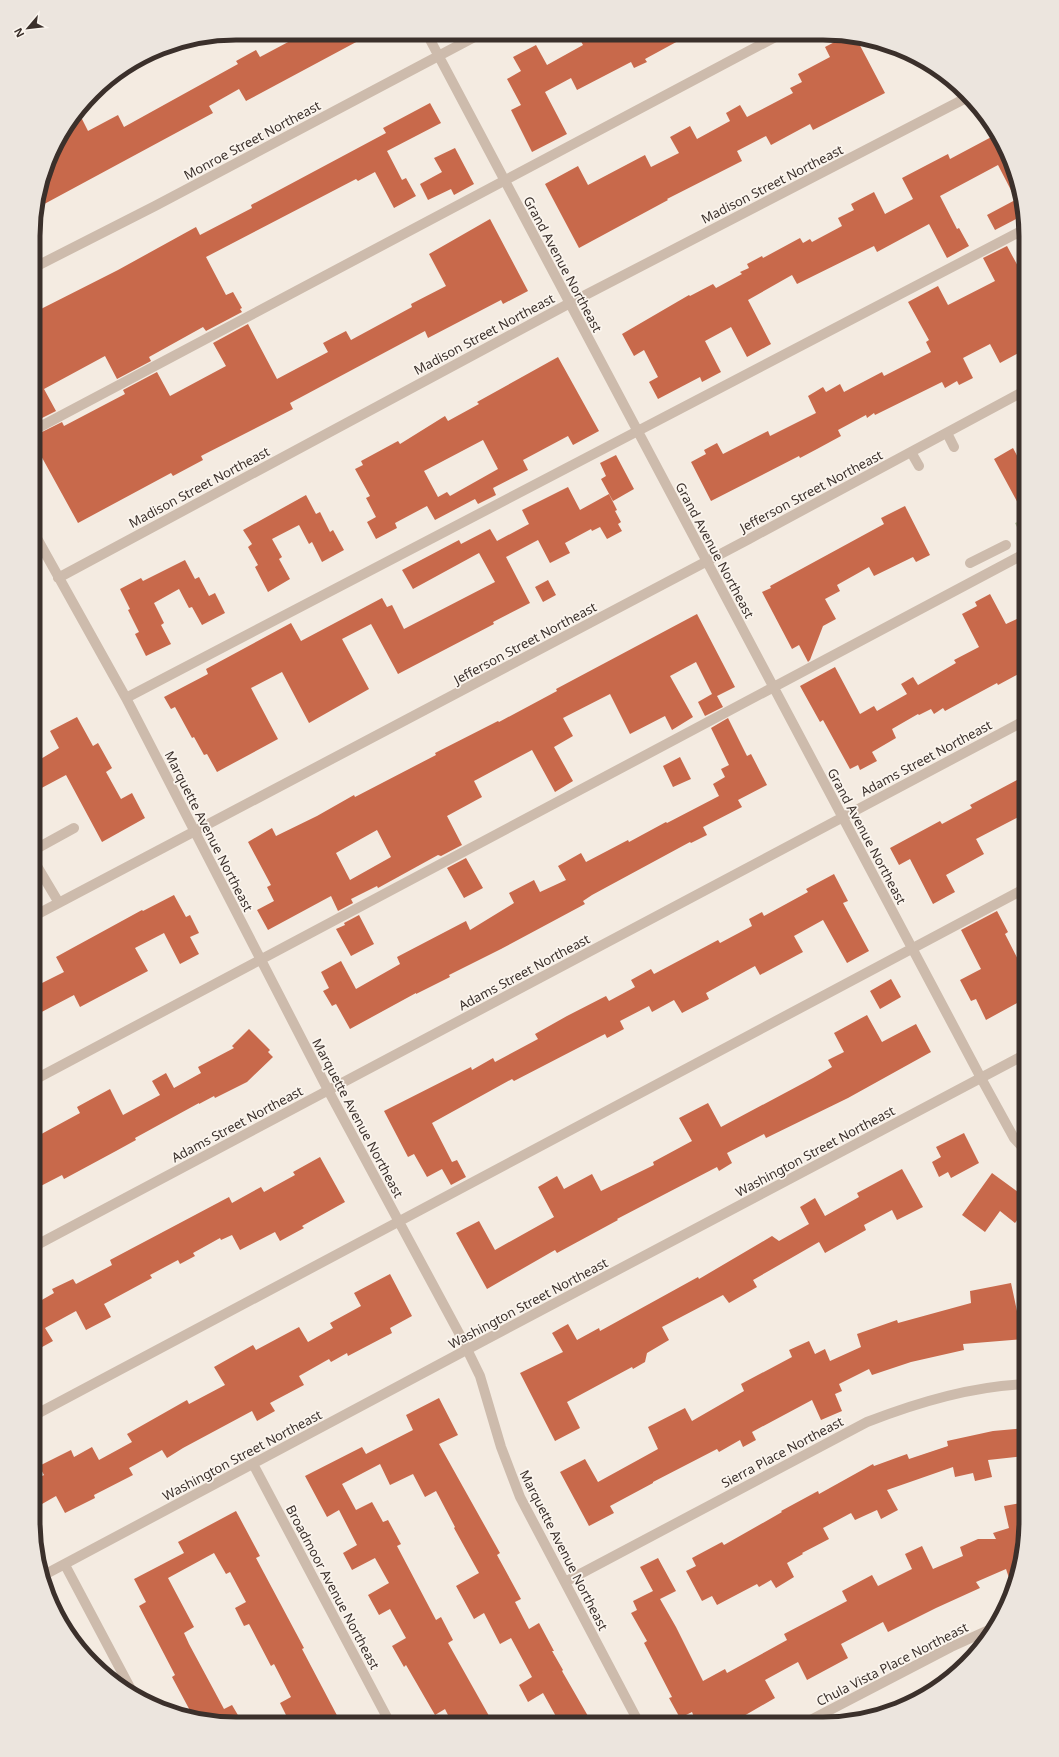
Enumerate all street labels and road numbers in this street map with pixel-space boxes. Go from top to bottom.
street label: Monroe Street Northeast [180,96,324,184]
street label: Madison Street Northeast [698,140,846,228]
street label: Grand Avenue Northeast [519,193,607,335]
street label: Madison Street Northeast [410,289,558,379]
street label: Madison Street Northeast [125,442,273,532]
street label: Jefferson Street Northeast [735,446,886,537]
street label: Grand Avenue Northeast [671,479,759,621]
street label: Jefferson Street Northeast [449,598,600,689]
street label: Adams Street Northeast [857,716,995,800]
street label: Marquette Avenue Northeast [161,748,258,915]
street label: Grand Avenue Northeast [823,765,911,907]
street label: Adams Street Northeast [455,930,593,1014]
street label: Marquette Avenue Northeast [308,1035,408,1201]
street label: Adams Street Northeast [168,1082,306,1166]
street label: Washington Street Northeast [732,1101,898,1201]
street label: Washington Street Northeast [445,1253,611,1353]
street label: Washington Street Northeast [159,1405,325,1505]
street label: Sierra Place Northeast [718,1412,846,1492]
street label: Marquette Avenue Northeast [516,1467,613,1634]
street label: Broadmoor Avenue Northeast [282,1502,384,1673]
street label: Chula Vista Place Northeast [813,1618,971,1710]

